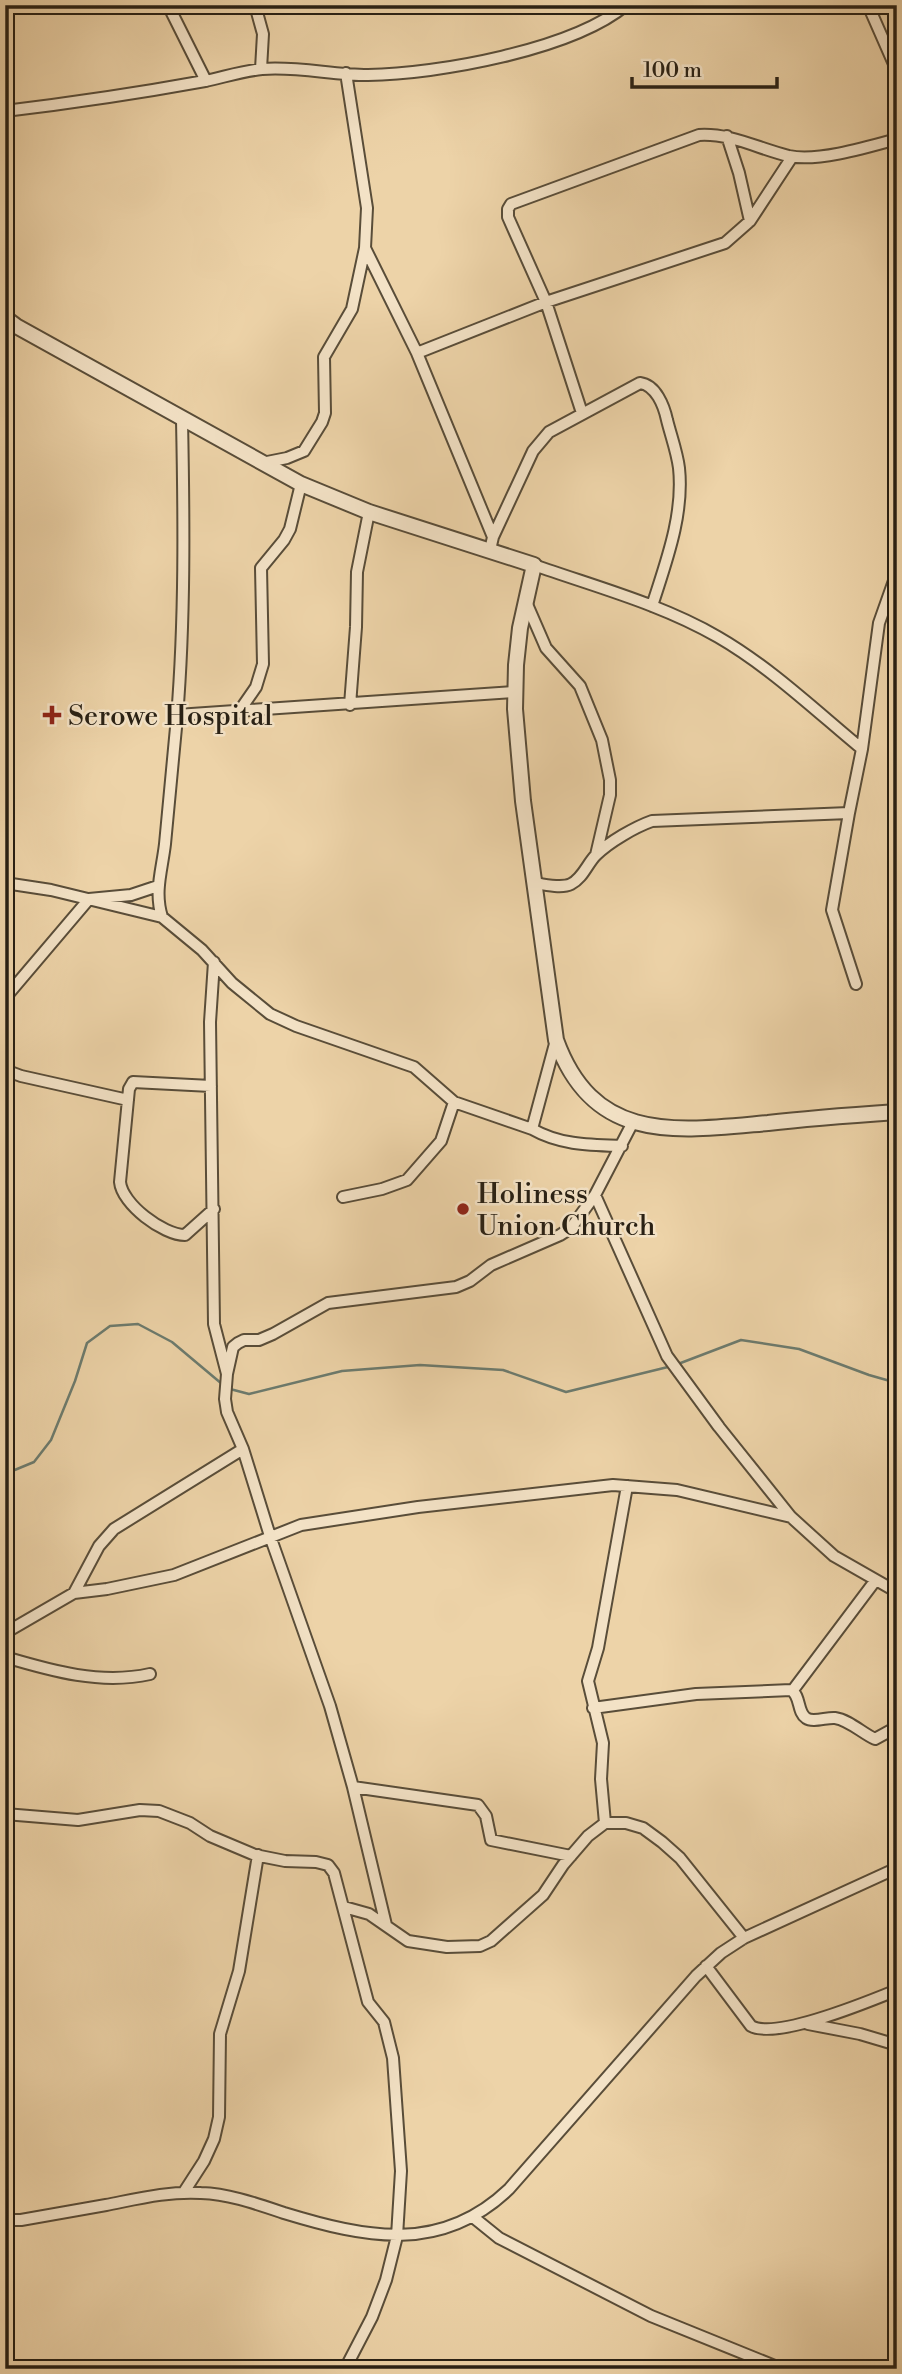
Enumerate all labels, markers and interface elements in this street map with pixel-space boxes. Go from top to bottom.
scale bar [632,46,778,90]
text: 100 m [643,58,702,84]
place label: Serowe Hospital [68,699,273,734]
marker: Serowe Hospital [42,705,62,725]
place label: Holiness Union Church [477,1177,656,1244]
marker: Holiness Union Church [455,1201,471,1217]

